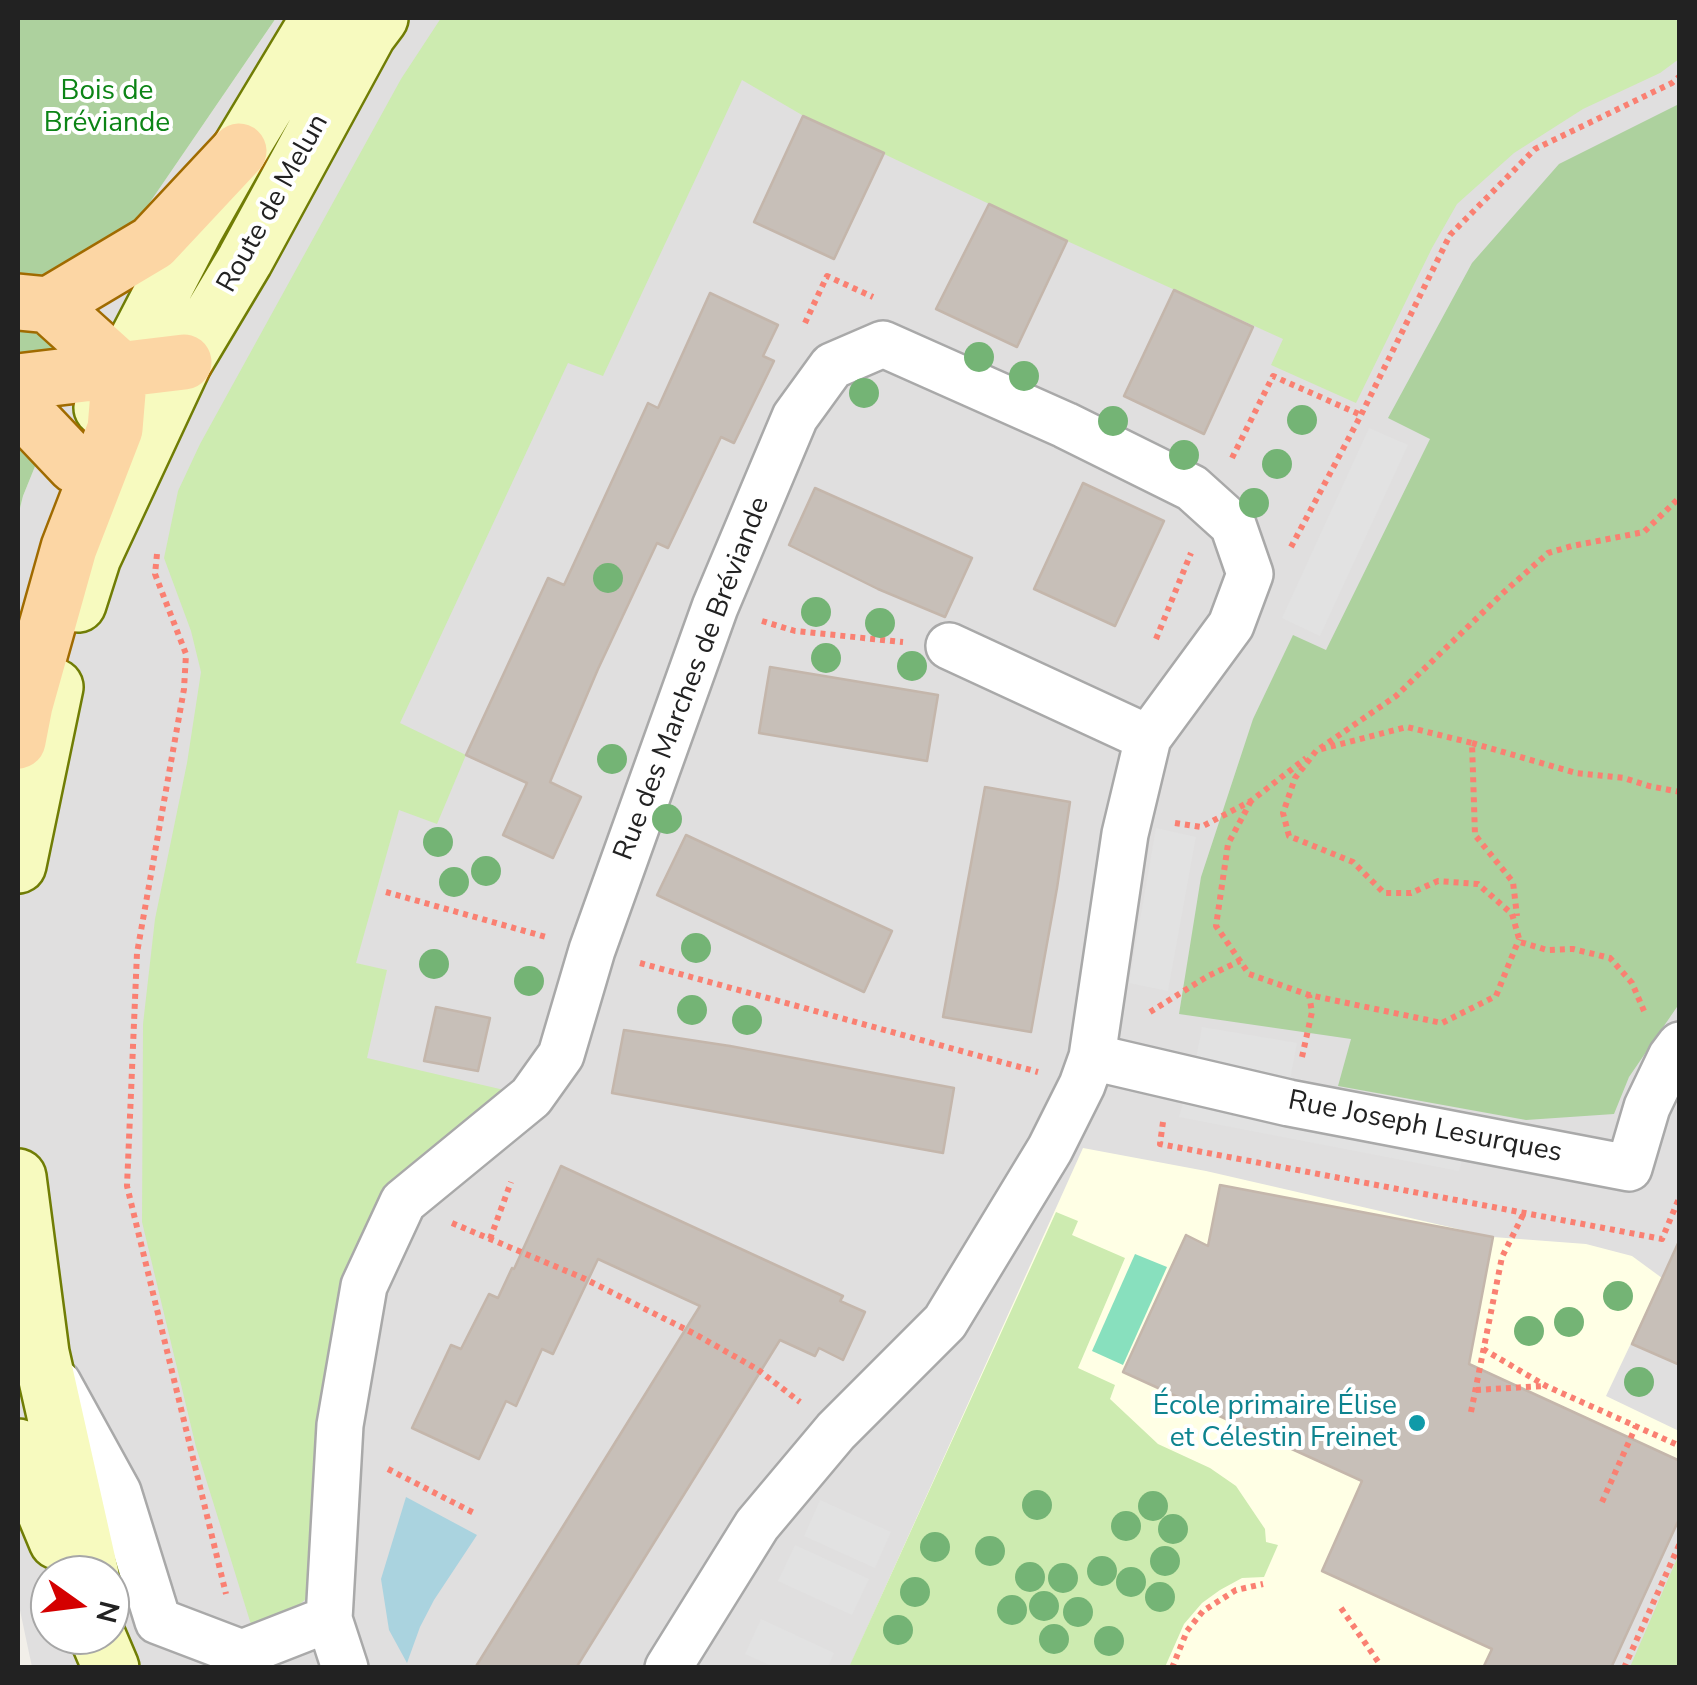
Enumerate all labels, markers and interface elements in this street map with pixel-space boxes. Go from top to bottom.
park label: Bois de Bréviande [44,75,170,141]
street label: Route de Melun [211,109,337,299]
street label: Rue des Marches de Bréviande [608,493,778,865]
street label: Rue Joseph Lesurques [1285,1085,1565,1171]
place label: École primaire Élise et Célestin Freinet [1153,1390,1397,1456]
marker: École primaire Élise et Célestin Freinet [1406,1412,1428,1434]
north arrow [30,1555,130,1655]
text: N [86,1597,128,1627]

